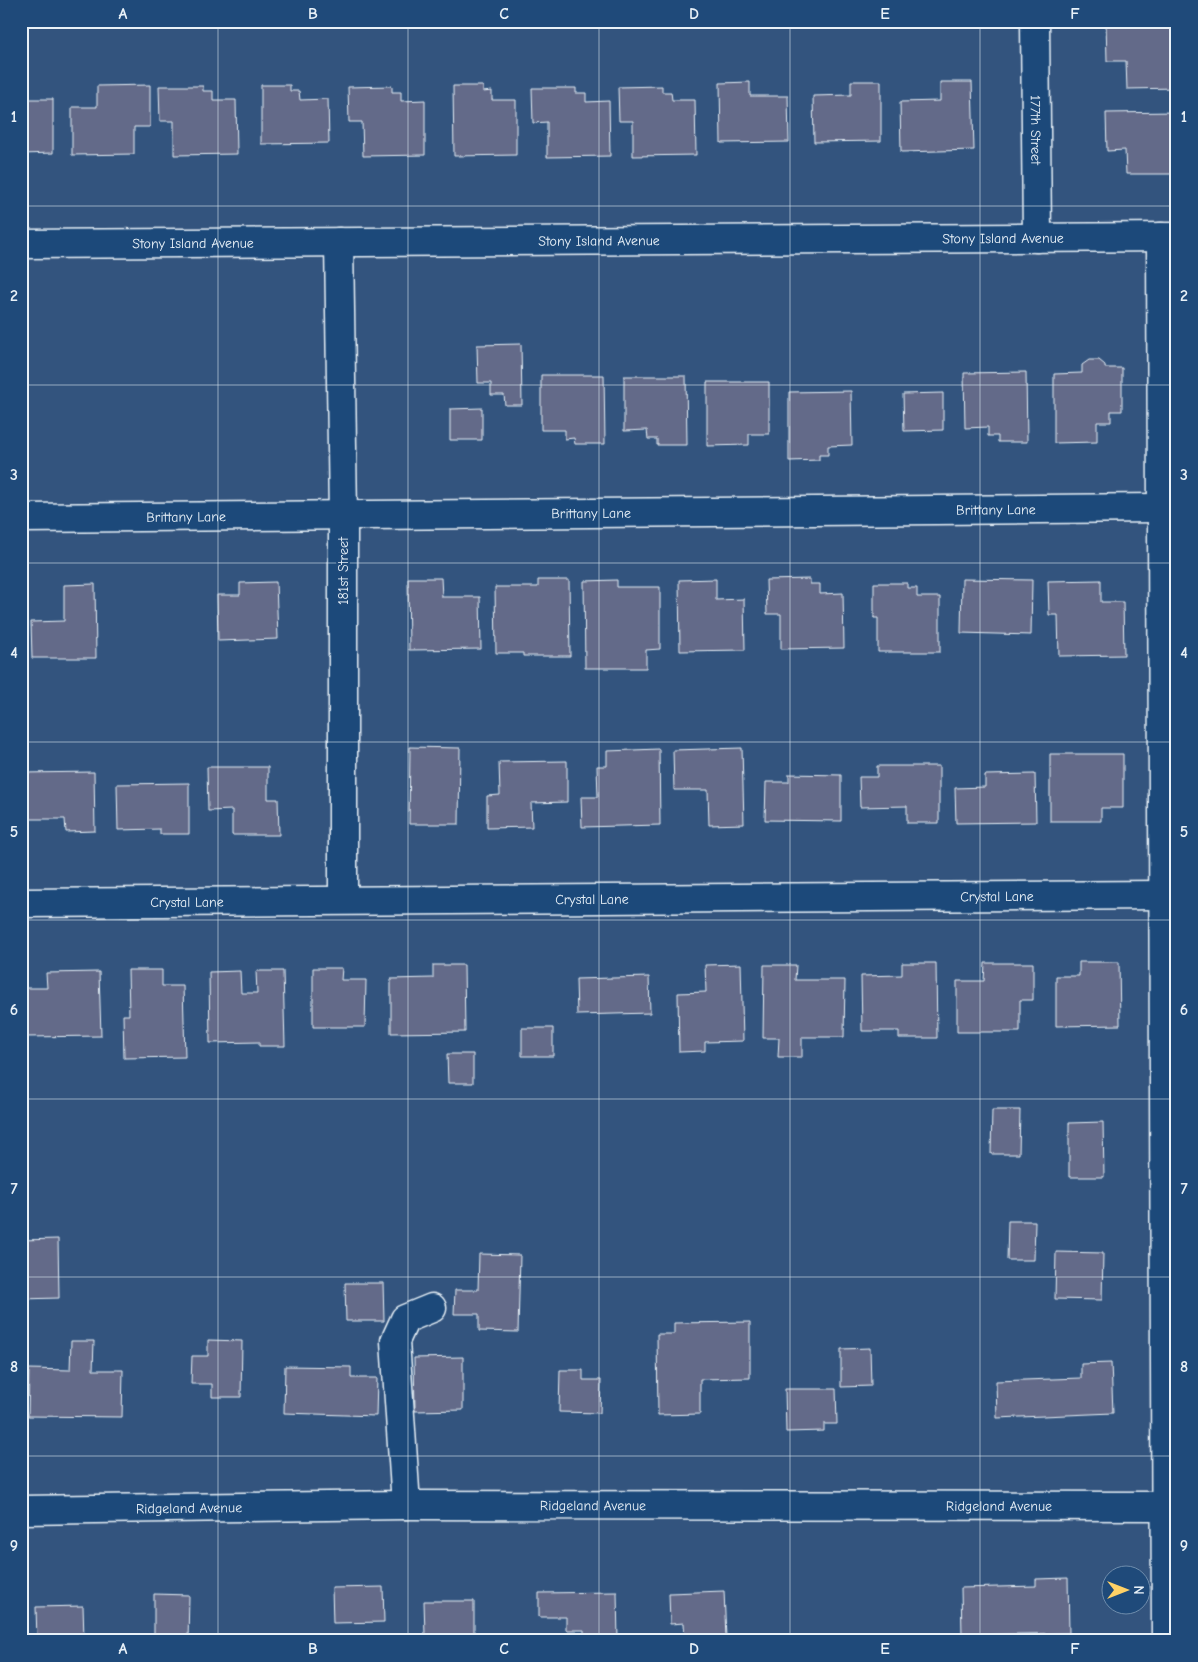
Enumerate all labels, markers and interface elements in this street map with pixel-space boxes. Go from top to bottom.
text: A [119,5,128,23]
text: B [308,5,318,23]
text: C [499,5,509,23]
text: D [689,5,699,23]
text: E [880,5,890,23]
text: F [1070,5,1080,23]
street label: 177th Street [1027,95,1045,166]
text: 1 [11,108,17,126]
text: 1 [1181,108,1187,126]
street label: Stony Island Avenue [942,229,1064,247]
street label: Stony Island Avenue [538,232,660,249]
street label: Stony Island Avenue [132,234,254,252]
text: 2 [10,287,18,305]
text: 2 [1180,287,1188,305]
text: 3 [10,466,18,484]
text: 3 [1180,466,1188,484]
street label: Brittany Lane [956,501,1036,518]
street label: Brittany Lane [551,504,631,522]
street label: Brittany Lane [146,508,226,525]
street label: 181st Street [335,536,352,605]
text: 4 [10,644,18,662]
text: 4 [1180,644,1188,662]
text: 5 [10,823,18,841]
text: 5 [1180,823,1188,841]
street label: Crystal Lane [960,887,1034,905]
street label: Crystal Lane [555,890,629,908]
street label: Crystal Lane [150,893,224,911]
text: 6 [10,1001,18,1019]
text: 6 [1180,1001,1188,1019]
text: 7 [10,1180,18,1198]
text: 7 [1180,1180,1188,1198]
text: 8 [10,1358,18,1376]
text: 8 [1180,1358,1188,1376]
street label: Ridgeland Avenue [540,1497,646,1514]
street label: Ridgeland Avenue [946,1497,1052,1514]
street label: Ridgeland Avenue [136,1499,242,1517]
text: 9 [10,1537,18,1555]
text: 9 [1180,1537,1188,1555]
north arrow [1100,1564,1150,1614]
text: N [1130,1585,1147,1595]
text: A [119,1640,128,1658]
text: B [308,1640,318,1658]
text: C [499,1640,509,1658]
text: D [689,1640,699,1658]
text: E [880,1640,890,1658]
text: F [1070,1640,1080,1658]

